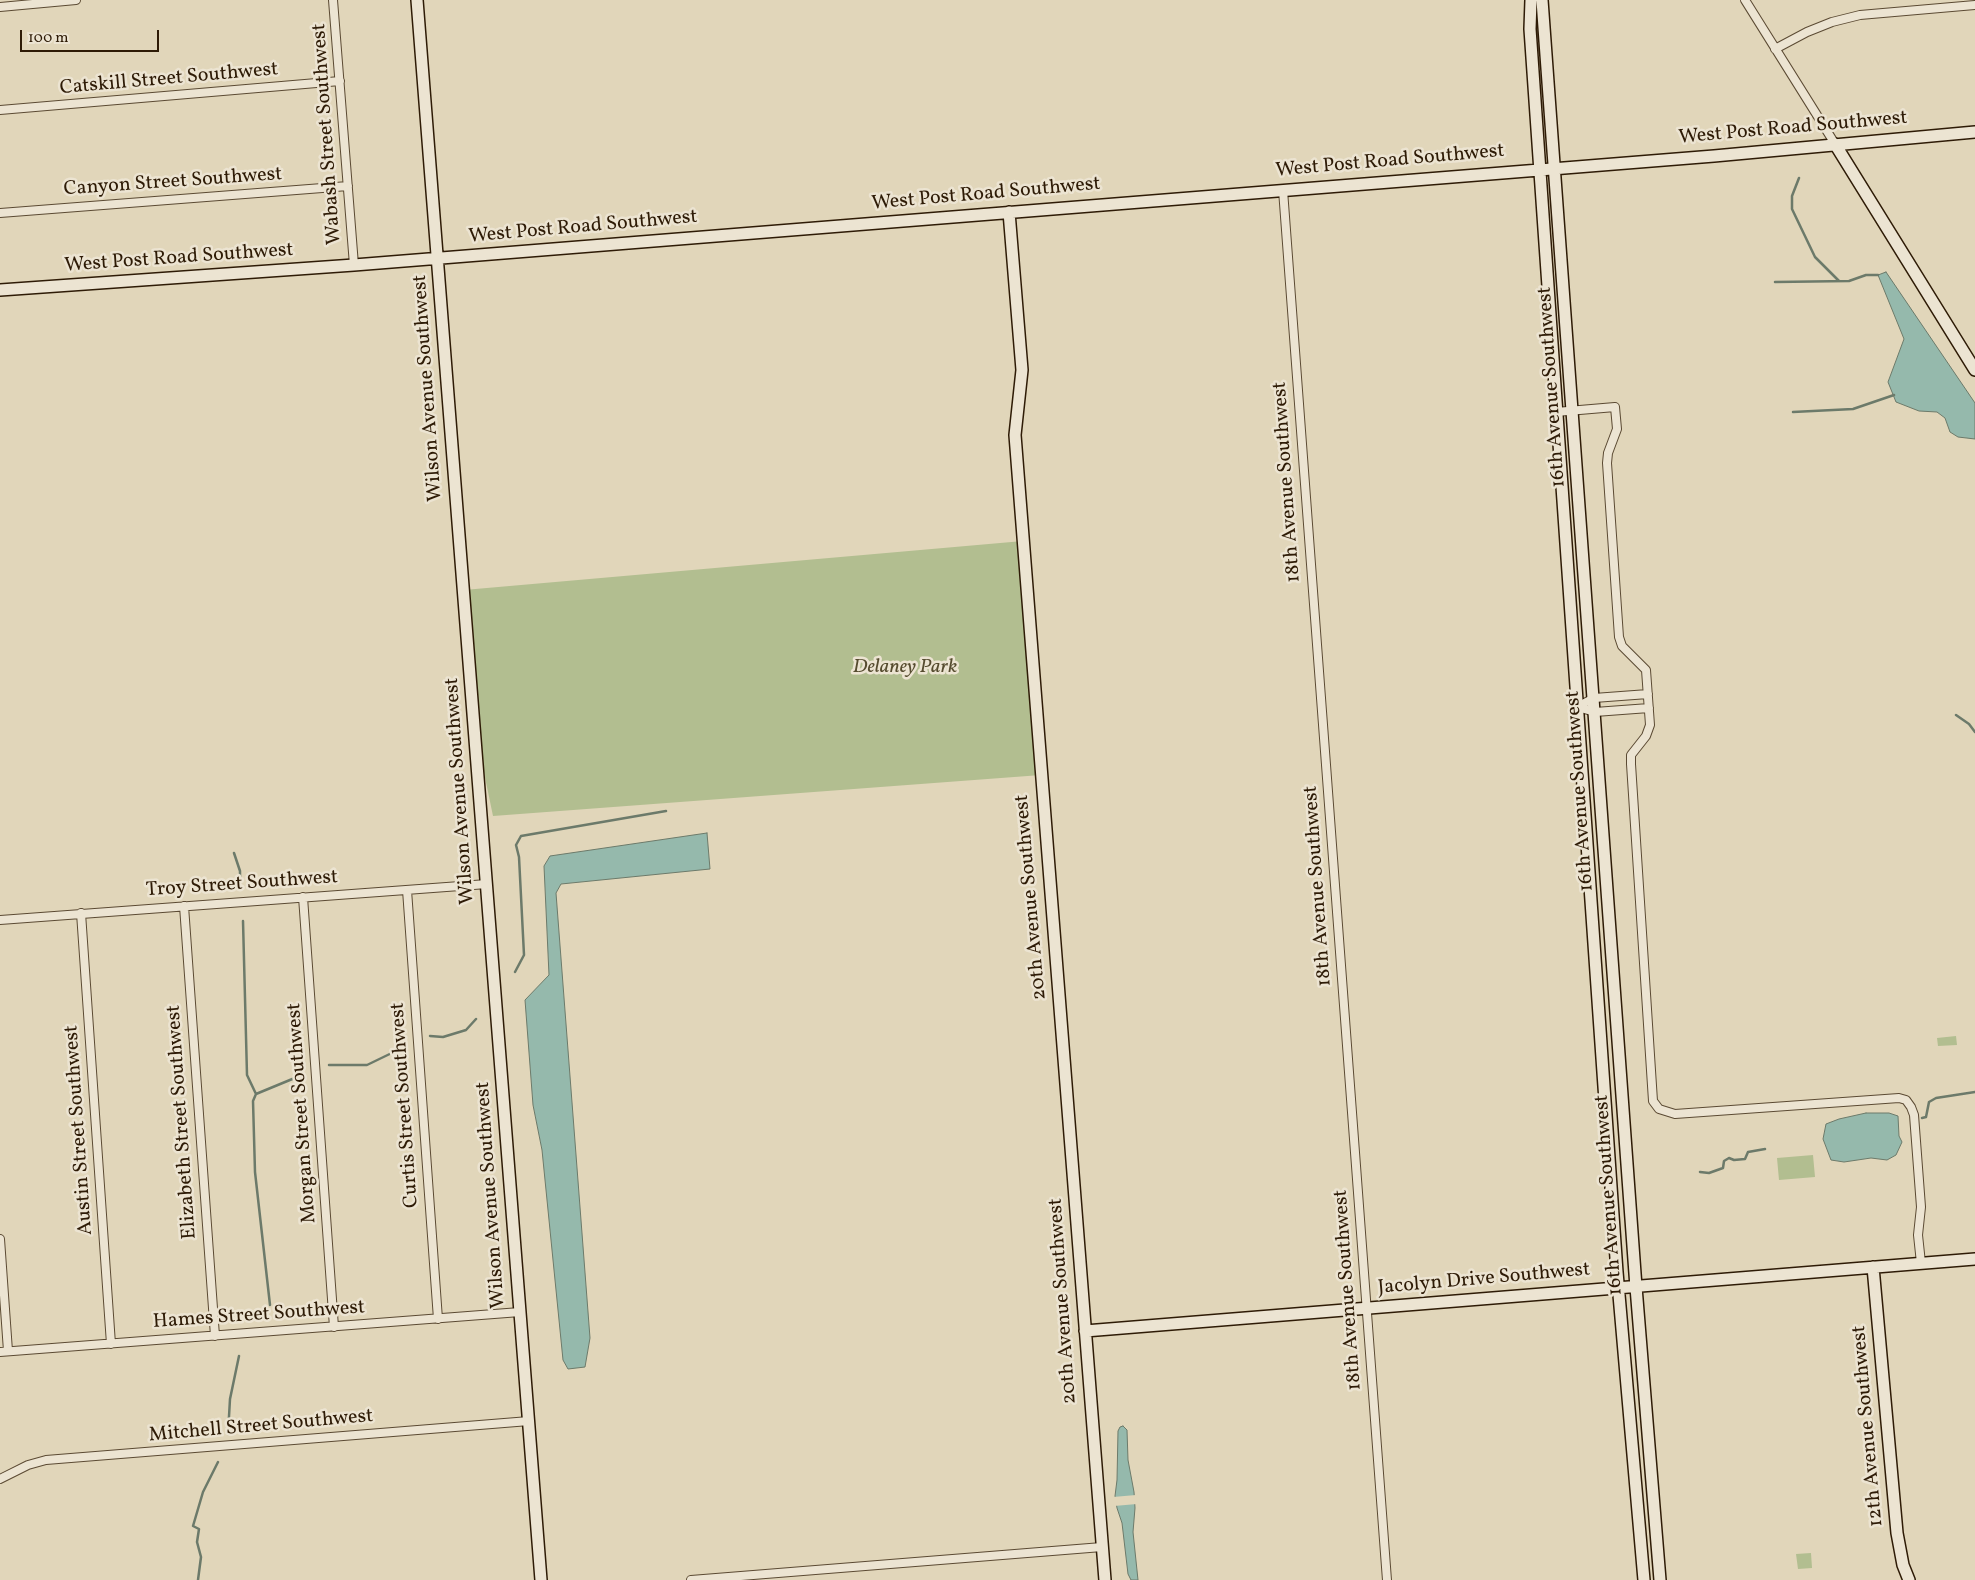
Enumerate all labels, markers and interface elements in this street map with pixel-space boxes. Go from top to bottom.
scale bar [22,20,161,52]
street label: Wabash Street Southwest [308,23,348,245]
text: 100 m [28,28,68,49]
street label: Catskill Street Southwest [59,59,279,101]
street label: West Post Road Southwest [1678,107,1908,151]
street label: West Post Road Southwest [1275,140,1505,184]
street label: Canyon Street Southwest [63,163,283,203]
street label: West Post Road Southwest [871,173,1101,217]
street label: West Post Road Southwest [468,206,698,250]
street label: West Post Road Southwest [64,239,294,279]
street label: Wilson Avenue Southwest [409,274,449,502]
street label: 16th Avenue Southwest [1534,286,1572,488]
street label: 18th Avenue Southwest [1269,381,1307,583]
park label: Delaney Park [853,656,957,680]
street label: Wilson Avenue Southwest [441,677,481,905]
street label: 16th Avenue Southwest [1562,690,1600,892]
street label: 18th Avenue Southwest [1300,785,1338,987]
street label: 20th Avenue Southwest [1011,793,1053,1001]
street label: Troy Street Southwest [145,866,339,904]
street label: Curtis Street Southwest [387,1001,425,1209]
street label: Morgan Street Southwest [283,1002,323,1224]
street label: Elizabeth Street Southwest [163,1004,203,1240]
street label: Austin Street Southwest [61,1024,99,1236]
street label: Wilson Avenue Southwest [472,1081,512,1309]
street label: 16th Avenue Southwest [1591,1094,1629,1296]
street label: 18th Avenue Southwest [1330,1189,1368,1391]
street label: 20th Avenue Southwest [1045,1197,1083,1405]
street label: Jacolyn Drive Southwest [1377,1259,1591,1301]
street label: Hames Street Southwest [152,1297,366,1335]
street label: 12th Avenue Southwest [1848,1324,1890,1528]
street label: Mitchell Street Southwest [148,1405,374,1449]

